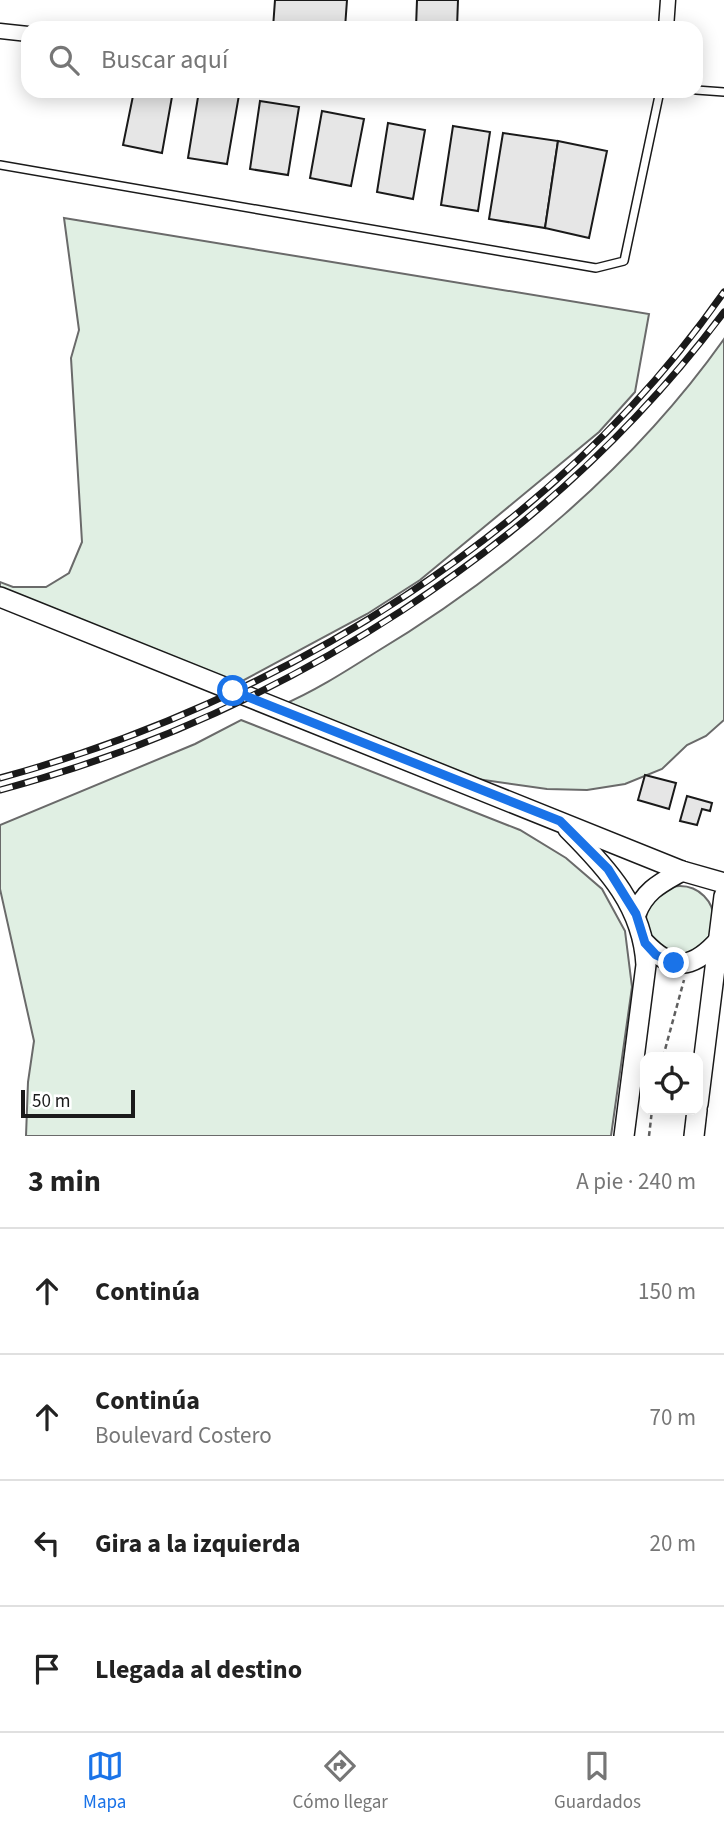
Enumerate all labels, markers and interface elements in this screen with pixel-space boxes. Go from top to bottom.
search box [21,21,703,98]
icon: search [45,41,83,79]
text: Buscar aquí [101,41,228,78]
route start [217,675,248,706]
route end [658,947,689,978]
map controls [640,1052,703,1115]
button: locate [640,1052,703,1115]
scale bar [21,1087,135,1119]
text: 50 m [32,1088,70,1115]
text: 3 min [28,1160,101,1203]
text: A pie · 240 m [576,1165,696,1198]
icon: ahead [28,1272,66,1310]
text: Continúa [95,1273,200,1310]
text: 150 m [638,1275,696,1308]
text: Continúa [95,1382,200,1419]
icon: ahead [28,1398,66,1436]
text: 70 m [649,1401,696,1434]
text: Boulevard Costero [95,1419,272,1452]
icon: left [28,1524,66,1562]
text: Gira a la izquierda [95,1525,300,1562]
text: 20 m [649,1527,696,1560]
icon: arrive [28,1650,66,1688]
text: Llegada al destino [95,1651,302,1688]
tab: Mapa [83,1747,126,1816]
tab: Cómo llegar [292,1747,388,1816]
tab: Guardados [554,1747,641,1816]

